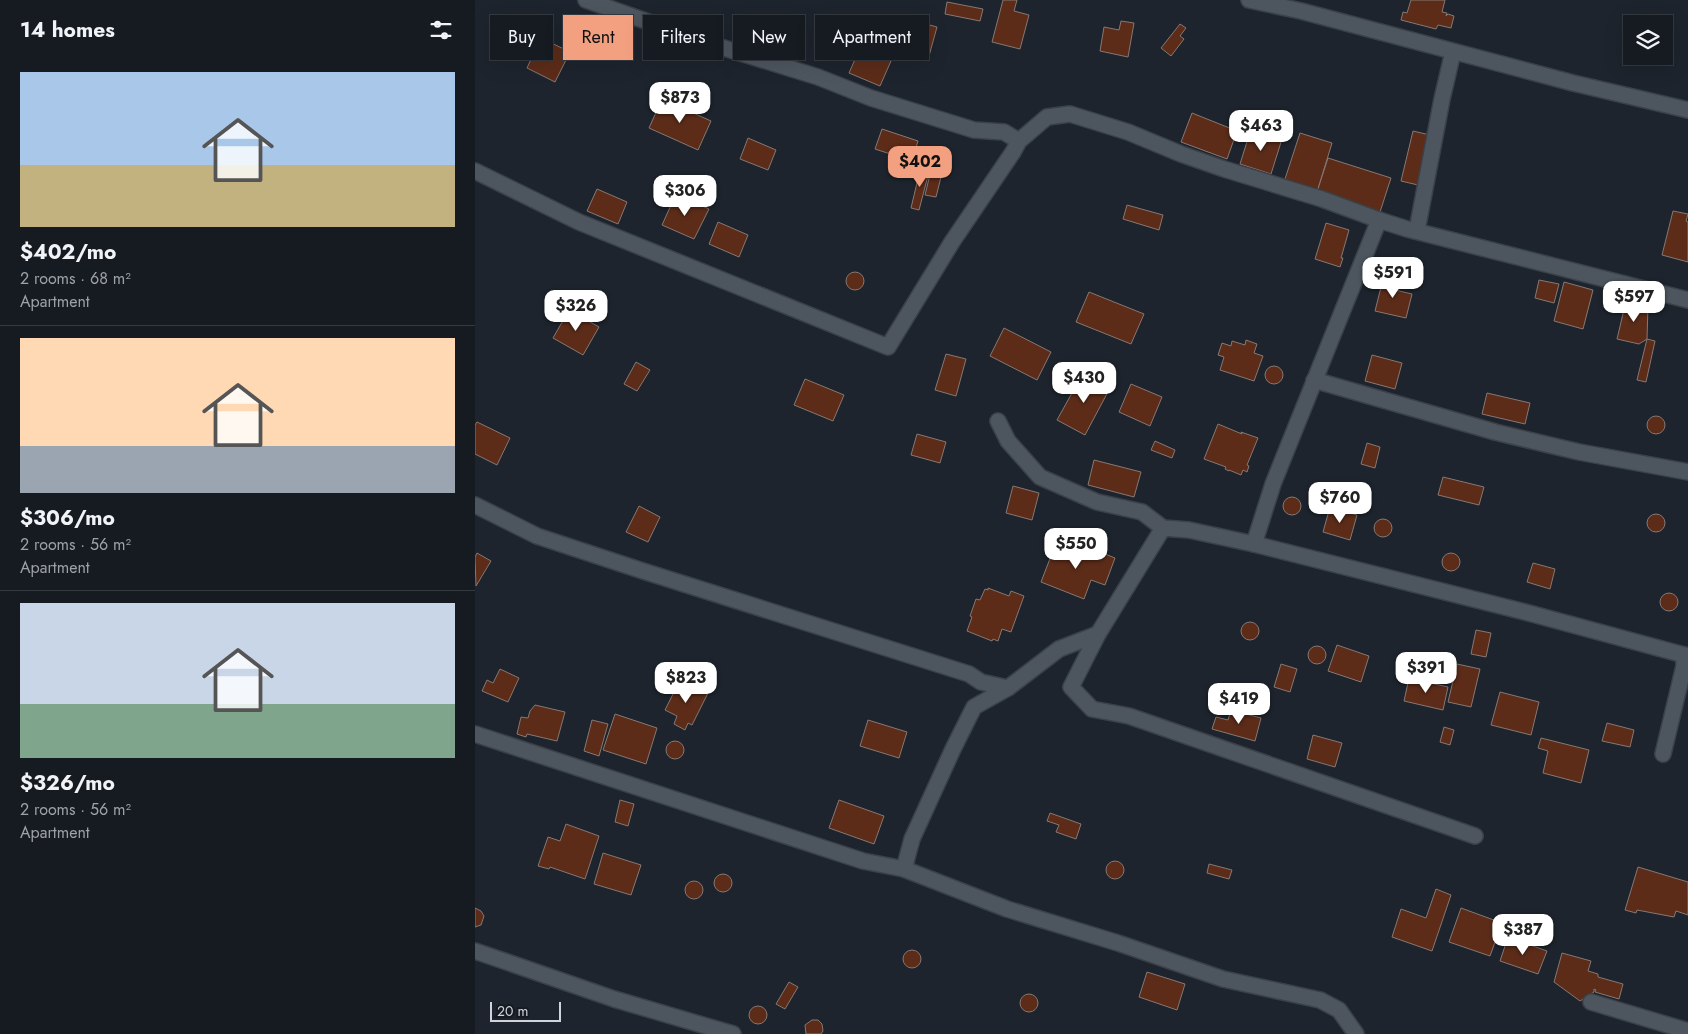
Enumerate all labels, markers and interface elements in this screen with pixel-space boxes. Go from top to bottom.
text: 14 homes [20,15,115,45]
chip: Buy [490,15,553,60]
chip: Rent [563,15,633,60]
chip: Filters [643,15,723,60]
chip: New [733,15,805,60]
chip: Apartment [815,15,929,60]
map controls [1623,15,1673,65]
button: layers [1623,15,1673,65]
icon: filters [427,16,455,44]
pin: $873 [650,82,710,124]
text: $873 [660,86,700,109]
icon: home [193,105,283,195]
pin: $463 [1231,110,1291,152]
text: $463 [1240,114,1282,137]
pin: $402 [890,146,950,188]
text: $402 [899,150,941,173]
pin: $306 [655,174,715,217]
text: $306 [664,179,706,202]
text: $402/mo [20,237,116,267]
pin: $591 [1363,256,1423,299]
text: $591 [1373,261,1413,284]
text: 2 rooms · 68 m² [20,267,131,290]
pin: $597 [1604,280,1664,323]
text: $597 [1614,285,1654,308]
text: Apartment [20,290,90,313]
pin: $326 [546,290,606,332]
text: $326 [555,294,597,317]
pin: $430 [1054,362,1114,404]
text: $430 [1063,366,1105,389]
icon: home [193,370,283,460]
pin: $760 [1310,482,1370,524]
text: $760 [1320,486,1360,509]
text: $306/mo [20,503,115,533]
pin: $550 [1046,528,1106,570]
text: $550 [1055,532,1097,555]
text: 2 rooms · 56 m² [20,533,131,556]
text: Apartment [20,556,90,579]
icon: home [193,635,283,725]
pin: $391 [1396,652,1456,694]
text: $391 [1407,656,1445,679]
pin: $823 [656,662,716,704]
text: $823 [666,666,706,689]
pin: $419 [1209,682,1269,725]
text: $419 [1219,687,1259,710]
text: $326/mo [20,768,115,798]
text: 2 rooms · 56 m² [20,798,131,821]
text: Apartment [20,821,90,844]
pin: $387 [1493,914,1553,956]
text: $387 [1503,918,1543,941]
scale bar [490,999,561,1022]
text: 20 m [497,1001,529,1021]

